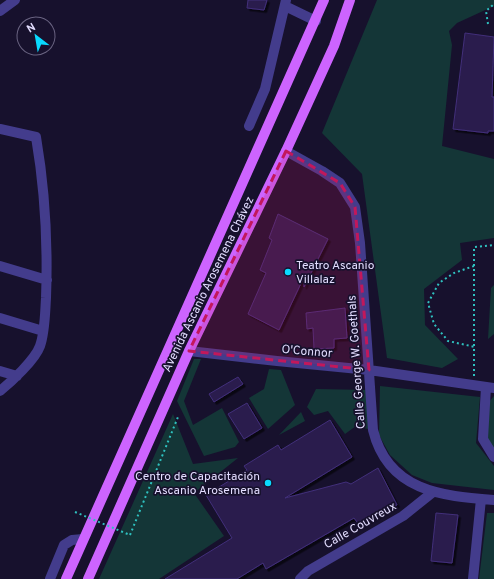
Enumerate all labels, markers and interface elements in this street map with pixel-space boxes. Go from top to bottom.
north arrow [16,16,56,56]
text: N [24,20,38,36]
street label: Avenida Ascanio Arosemena Chávez [159,194,258,375]
place label: Teatro Ascanio Villalaz [296,258,375,288]
marker: Teatro Ascanio Villalaz [283,267,293,277]
street label: Calle George W. Goethals [344,294,370,429]
street label: O'Connor [281,342,333,362]
place label: Centro de Capacitación Ascanio Arosemena [135,469,260,499]
marker: Centro de Capacitación Ascanio Arosemena [263,478,273,488]
street label: Calle Couvreux [321,499,400,553]

